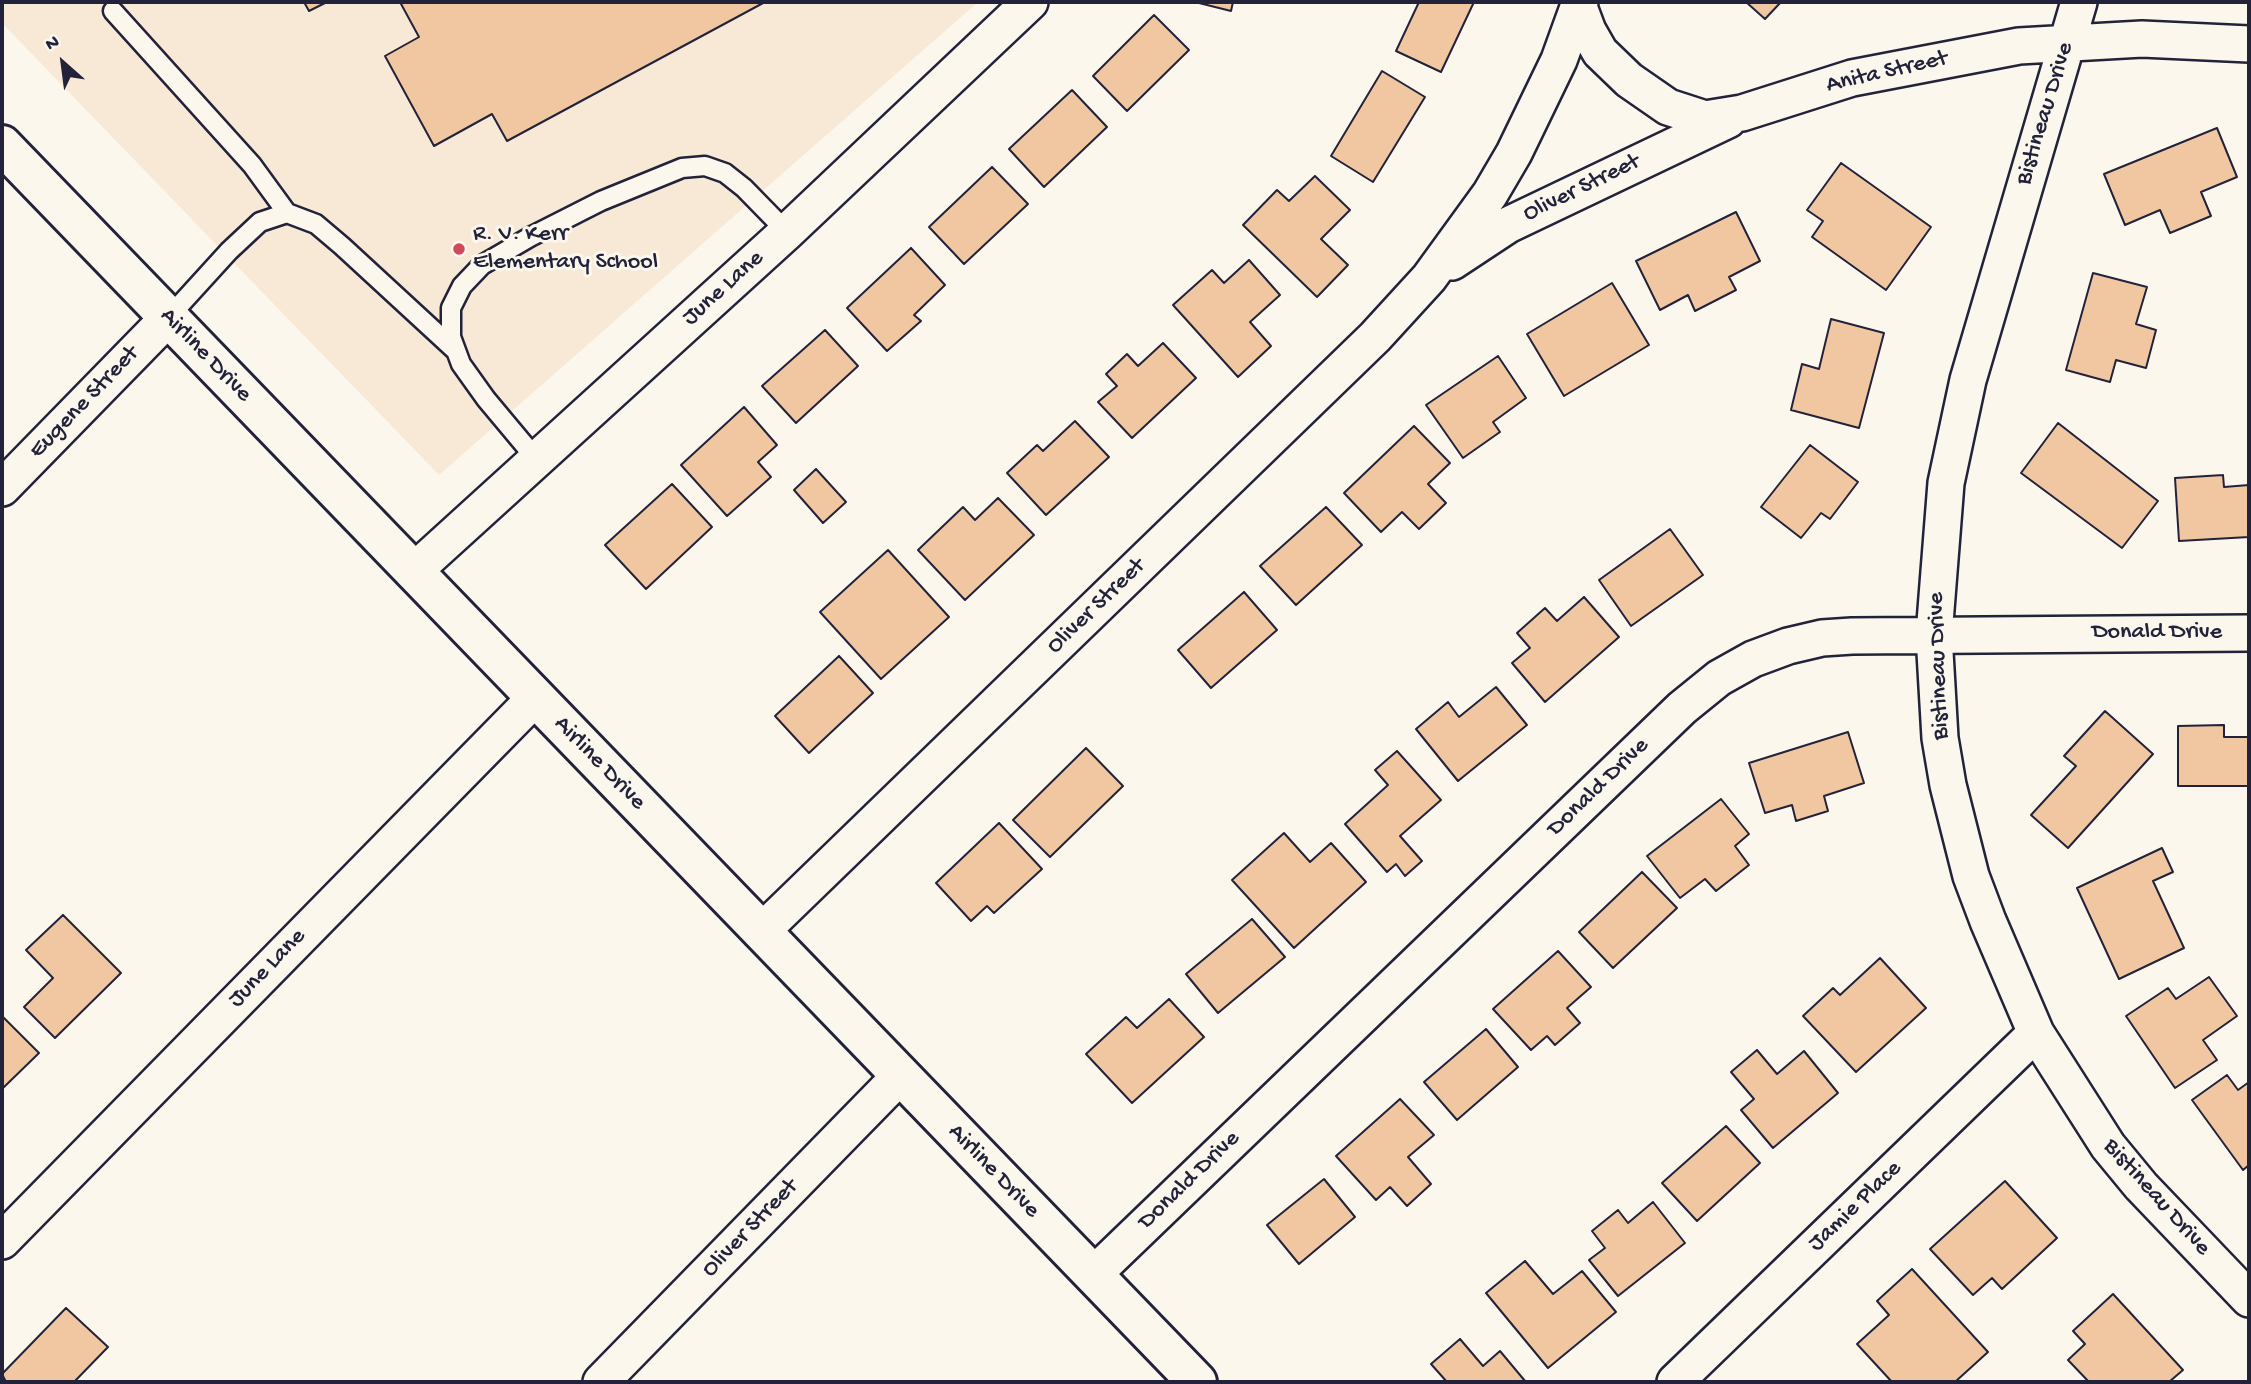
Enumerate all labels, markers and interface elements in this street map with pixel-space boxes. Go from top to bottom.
north arrow [28,28,98,98]
text: N [42,31,64,57]
street label: Bistineau Drive [2011,39,2081,189]
street label: Anita Street [1824,45,1950,101]
street label: Oliver Street [1519,148,1645,230]
place label: R. V. Kerr Elementary School [473,221,658,277]
marker: R. V. Kerr Elementary School [451,241,467,257]
street label: June Lane [677,245,771,333]
street label: Airline Drive [153,303,257,409]
street label: Eugene Street [24,341,146,465]
street label: Oliver Street [1042,553,1152,661]
street label: Bistineau Drive [1923,592,1957,740]
street label: Donald Drive [2092,619,2222,647]
street label: Airline Drive [547,711,651,817]
street label: Donald Drive [1542,732,1656,844]
street label: June Lane [223,923,313,1015]
street label: Airline Drive [941,1119,1045,1225]
street label: Donald Drive [1133,1125,1247,1237]
street label: Bistineau Drive [2096,1133,2216,1263]
street label: Jamie Place [1803,1155,1909,1259]
street label: Oliver Street [697,1174,805,1284]

